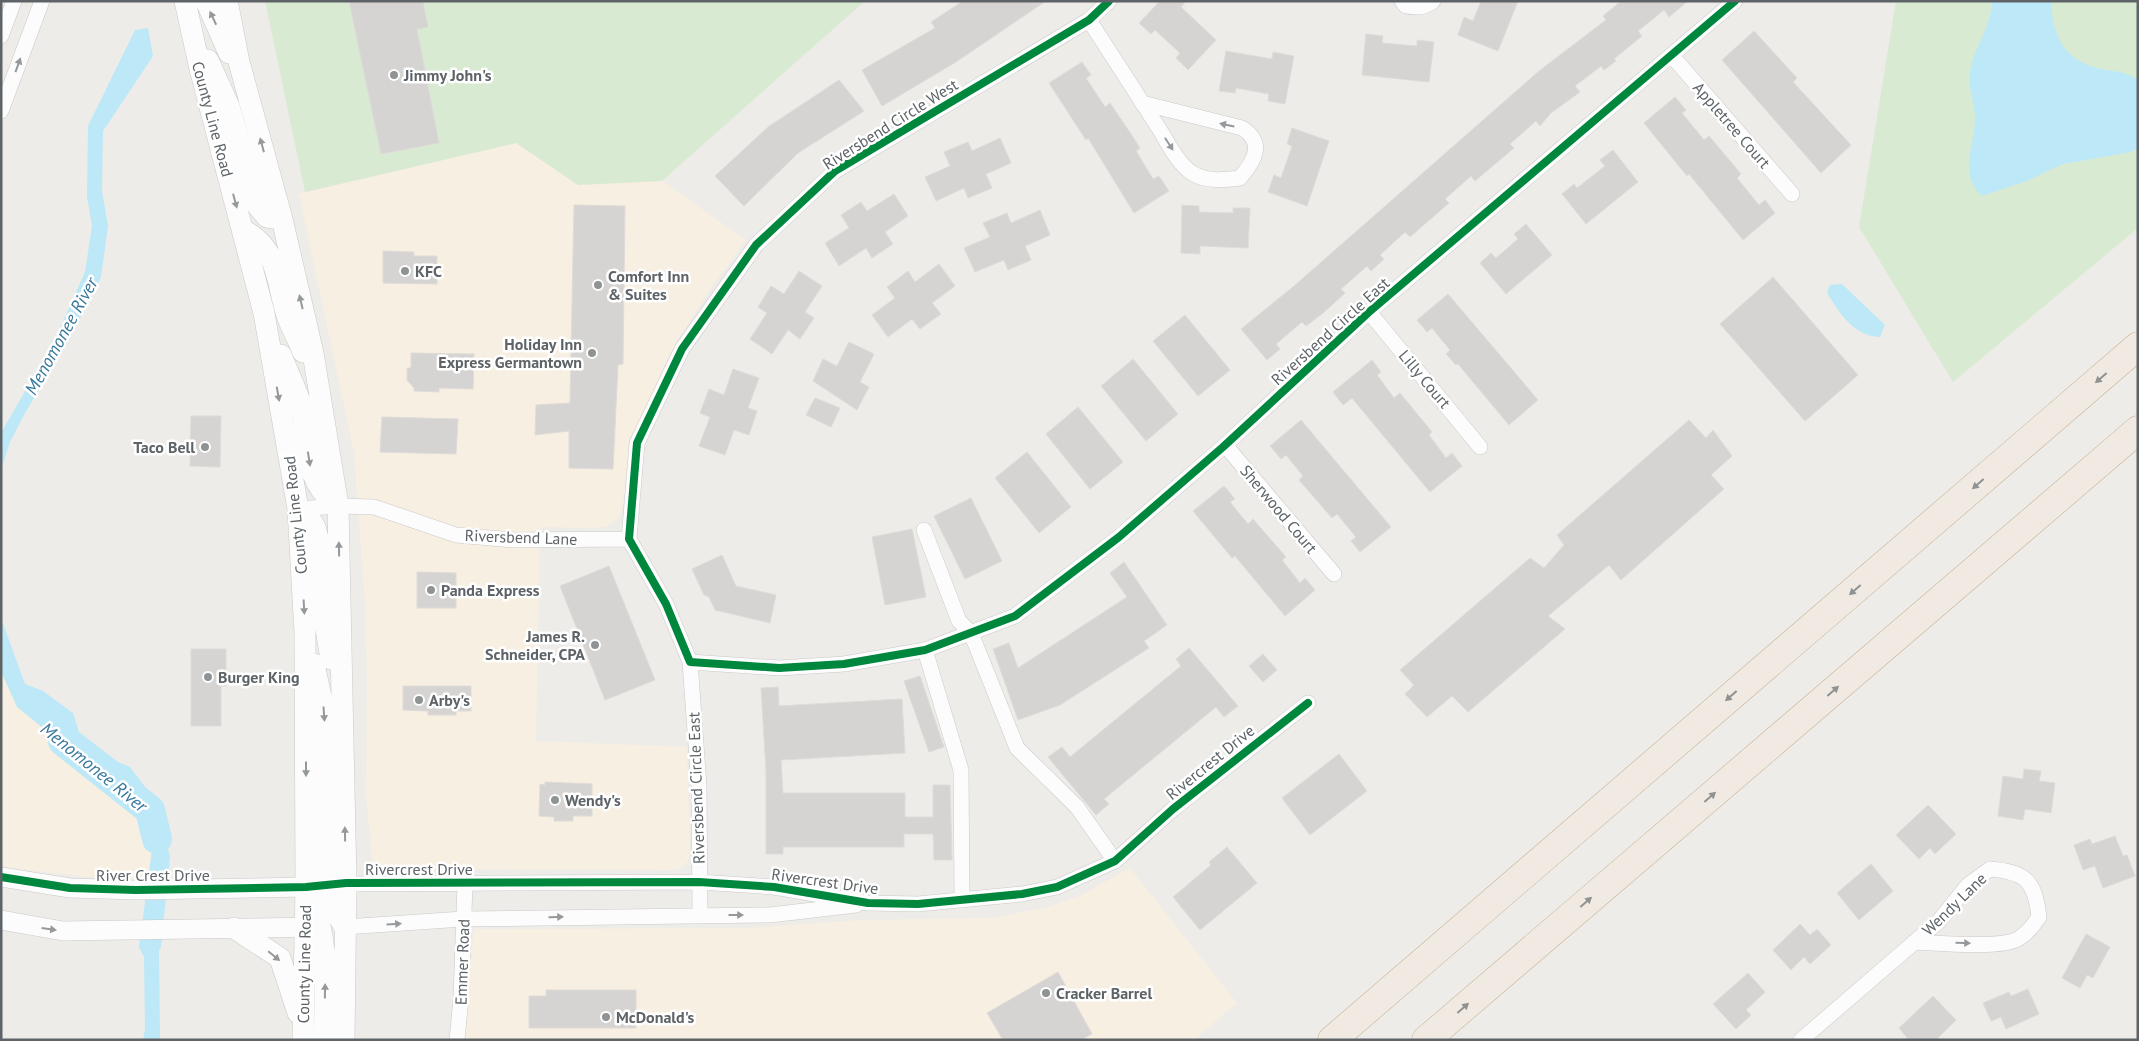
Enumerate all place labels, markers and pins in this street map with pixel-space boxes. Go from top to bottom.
place label: Jimmy John's [403,65,492,85]
marker: Jimmy John's [388,69,400,81]
place label: KFC [415,261,442,281]
marker: KFC [399,265,411,277]
place label: Comfort Inn & Suites [608,266,689,304]
marker: Comfort Inn & Suites [592,279,604,291]
place label: Holiday Inn Express Germantown [438,334,582,372]
marker: Holiday Inn Express Germantown [586,347,598,359]
place label: Taco Bell [133,437,195,457]
marker: Taco Bell [199,441,211,453]
place label: Panda Express [441,580,540,600]
marker: Panda Express [425,584,437,596]
place label: James R. Schneider, CPA [485,626,585,664]
marker: James R. Schneider, CPA [589,639,601,651]
place label: Burger King [218,667,300,687]
marker: Burger King [202,671,214,683]
place label: Arby's [429,690,470,710]
marker: Arby's [413,694,425,706]
place label: Wendy's [565,790,621,810]
marker: Wendy's [549,794,561,806]
place label: Cracker Barrel [1056,983,1152,1003]
marker: Cracker Barrel [1040,987,1052,999]
place label: McDonald's [616,1007,695,1027]
marker: McDonald's [600,1011,612,1023]

